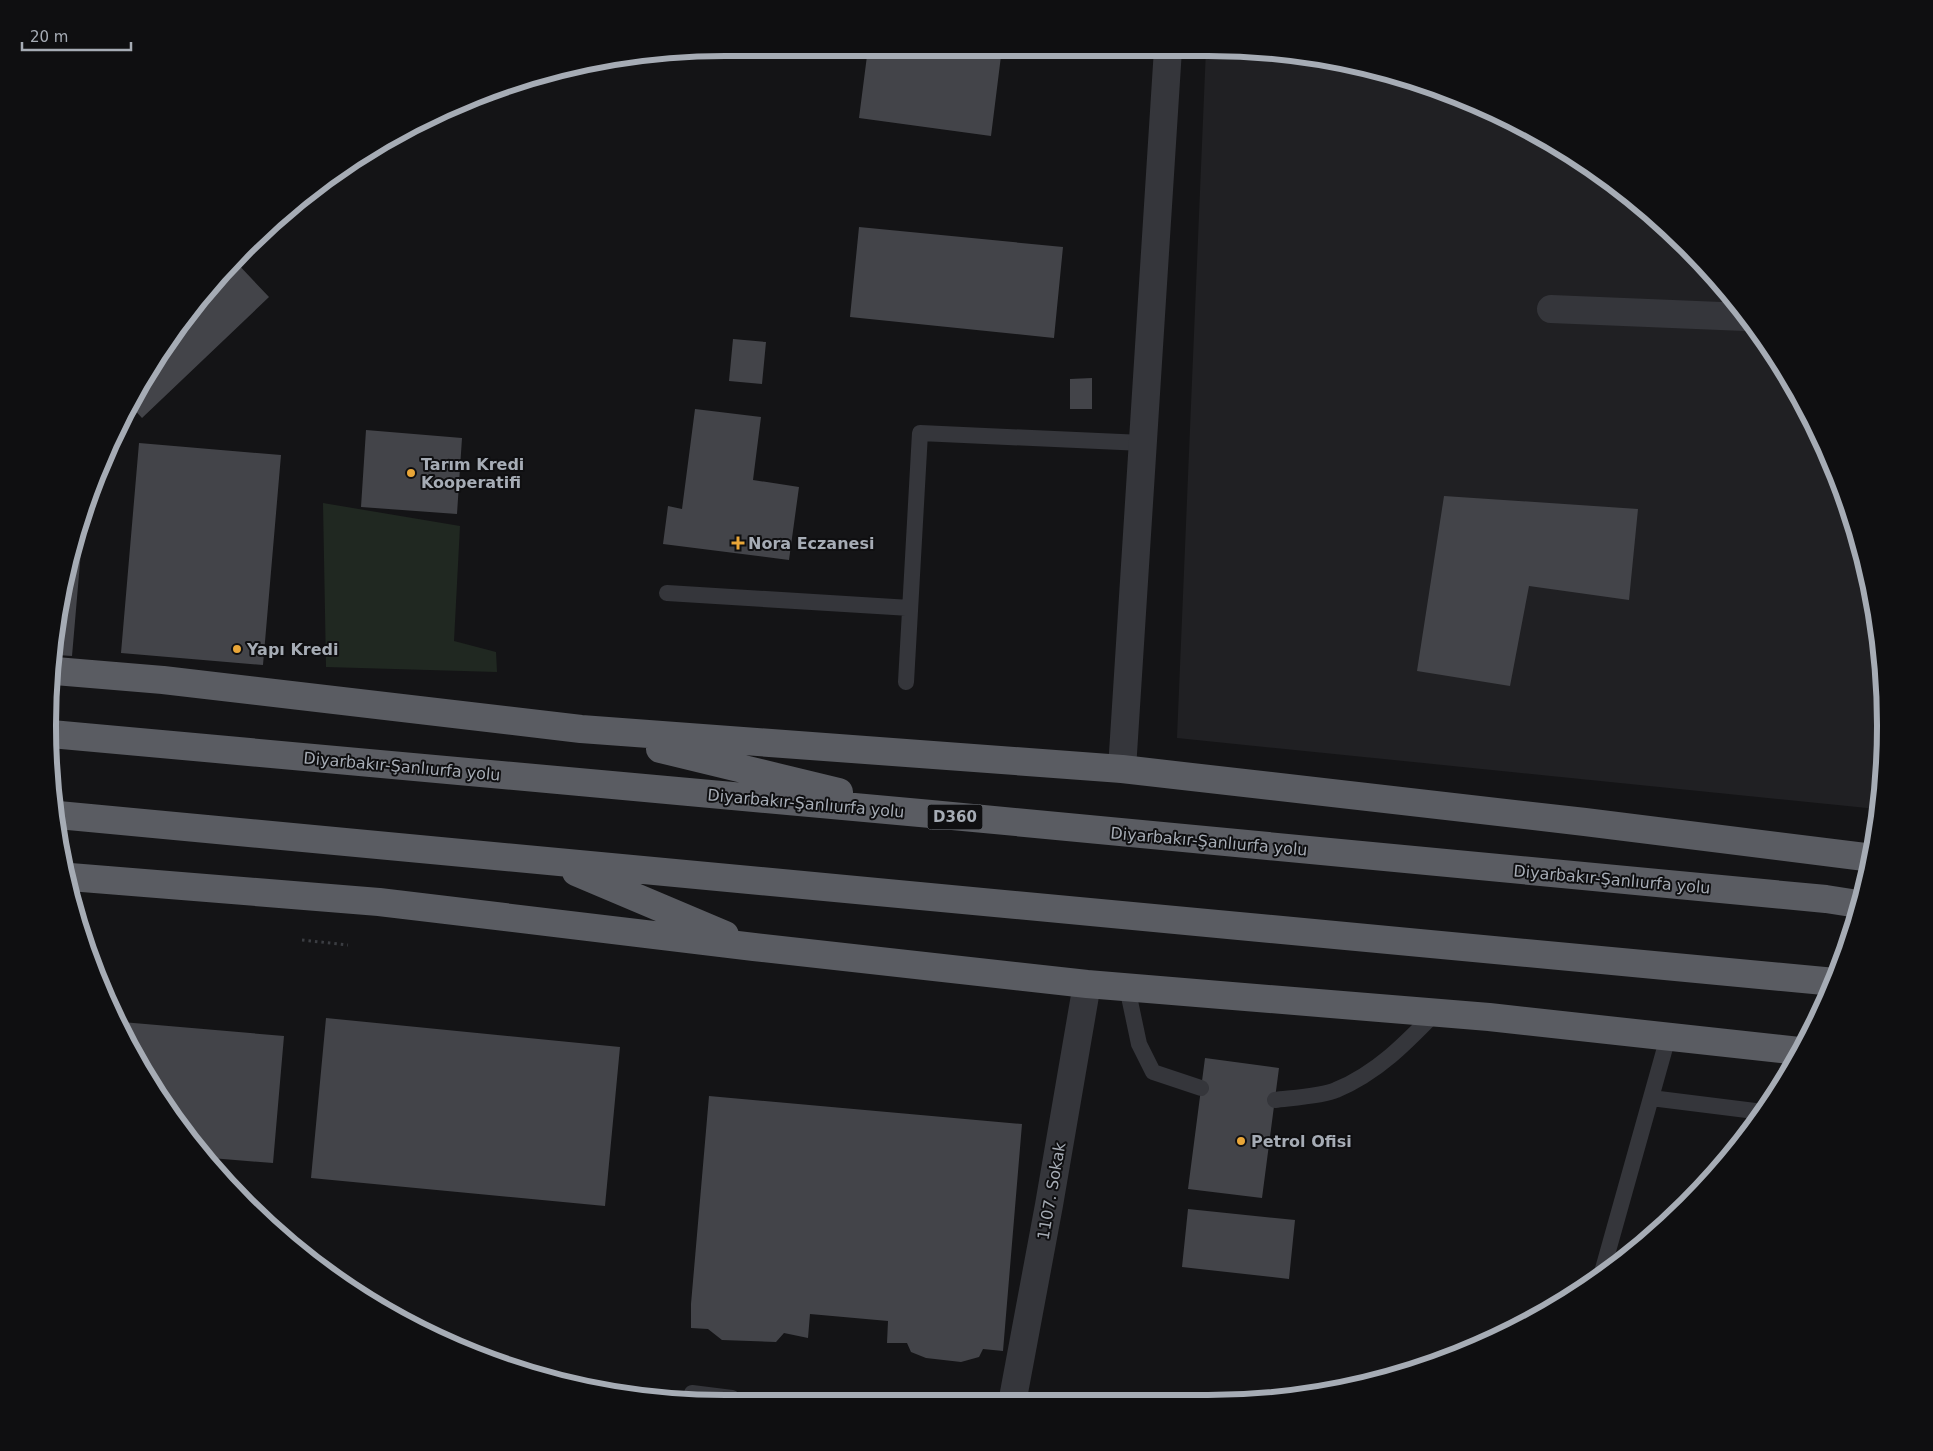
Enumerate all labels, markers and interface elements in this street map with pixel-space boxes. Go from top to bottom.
scale bar [22,20,131,52]
text: 20 m [30,28,68,46]
place label: Tarım Kredi Kooperatifi [421,455,524,492]
marker: Tarım Kredi Kooperatifi [405,467,417,479]
place label: Nora Eczanesi [748,534,874,553]
marker: Nora Eczanesi [732,537,744,549]
place label: Yapı Kredi [246,640,339,659]
marker: Yapı Kredi [231,643,243,655]
street label: Diyarbakır-Şanlıurfa yolu [303,748,501,785]
street label: Diyarbakır-Şanlıurfa yolu [707,785,905,822]
road number: D360 [928,804,982,830]
street label: Diyarbakır-Şanlıurfa yolu [1110,823,1308,860]
street label: Diyarbakır-Şanlıurfa yolu [1513,861,1711,898]
place label: Petrol Ofisi [1251,1132,1352,1151]
marker: Petrol Ofisi [1235,1135,1247,1147]
street label: 1107. Sokak [1034,1140,1070,1241]

